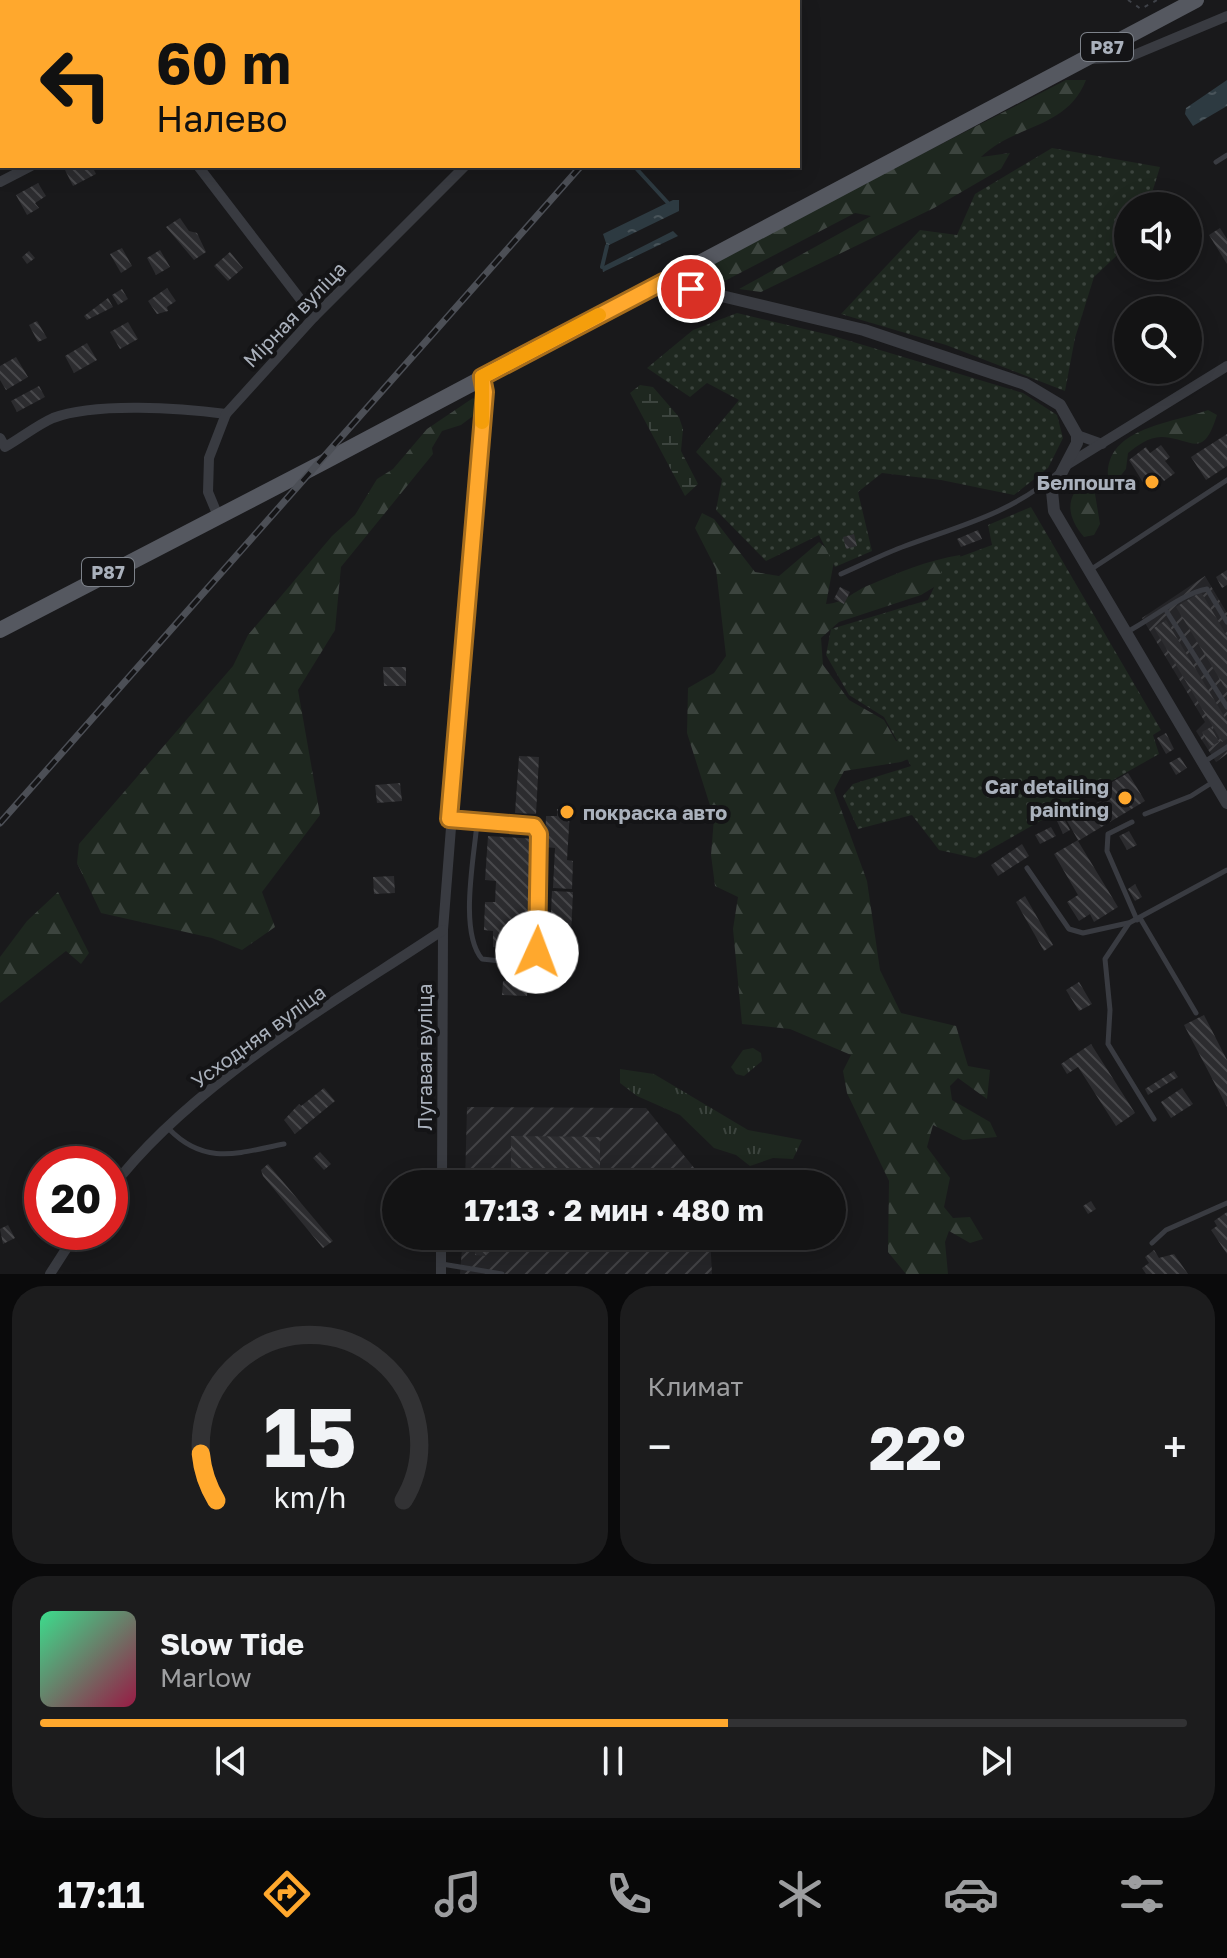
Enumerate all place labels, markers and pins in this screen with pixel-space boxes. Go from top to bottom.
pin [657,255,725,323]
place label: Белпошта [1037,470,1136,494]
marker: Белпошта [1143,473,1161,491]
place label: Car detailing painting [985,774,1109,821]
marker: Car detailing painting [1116,789,1134,807]
place label: покраска авто [583,800,727,824]
marker: покраска авто [558,803,576,821]

